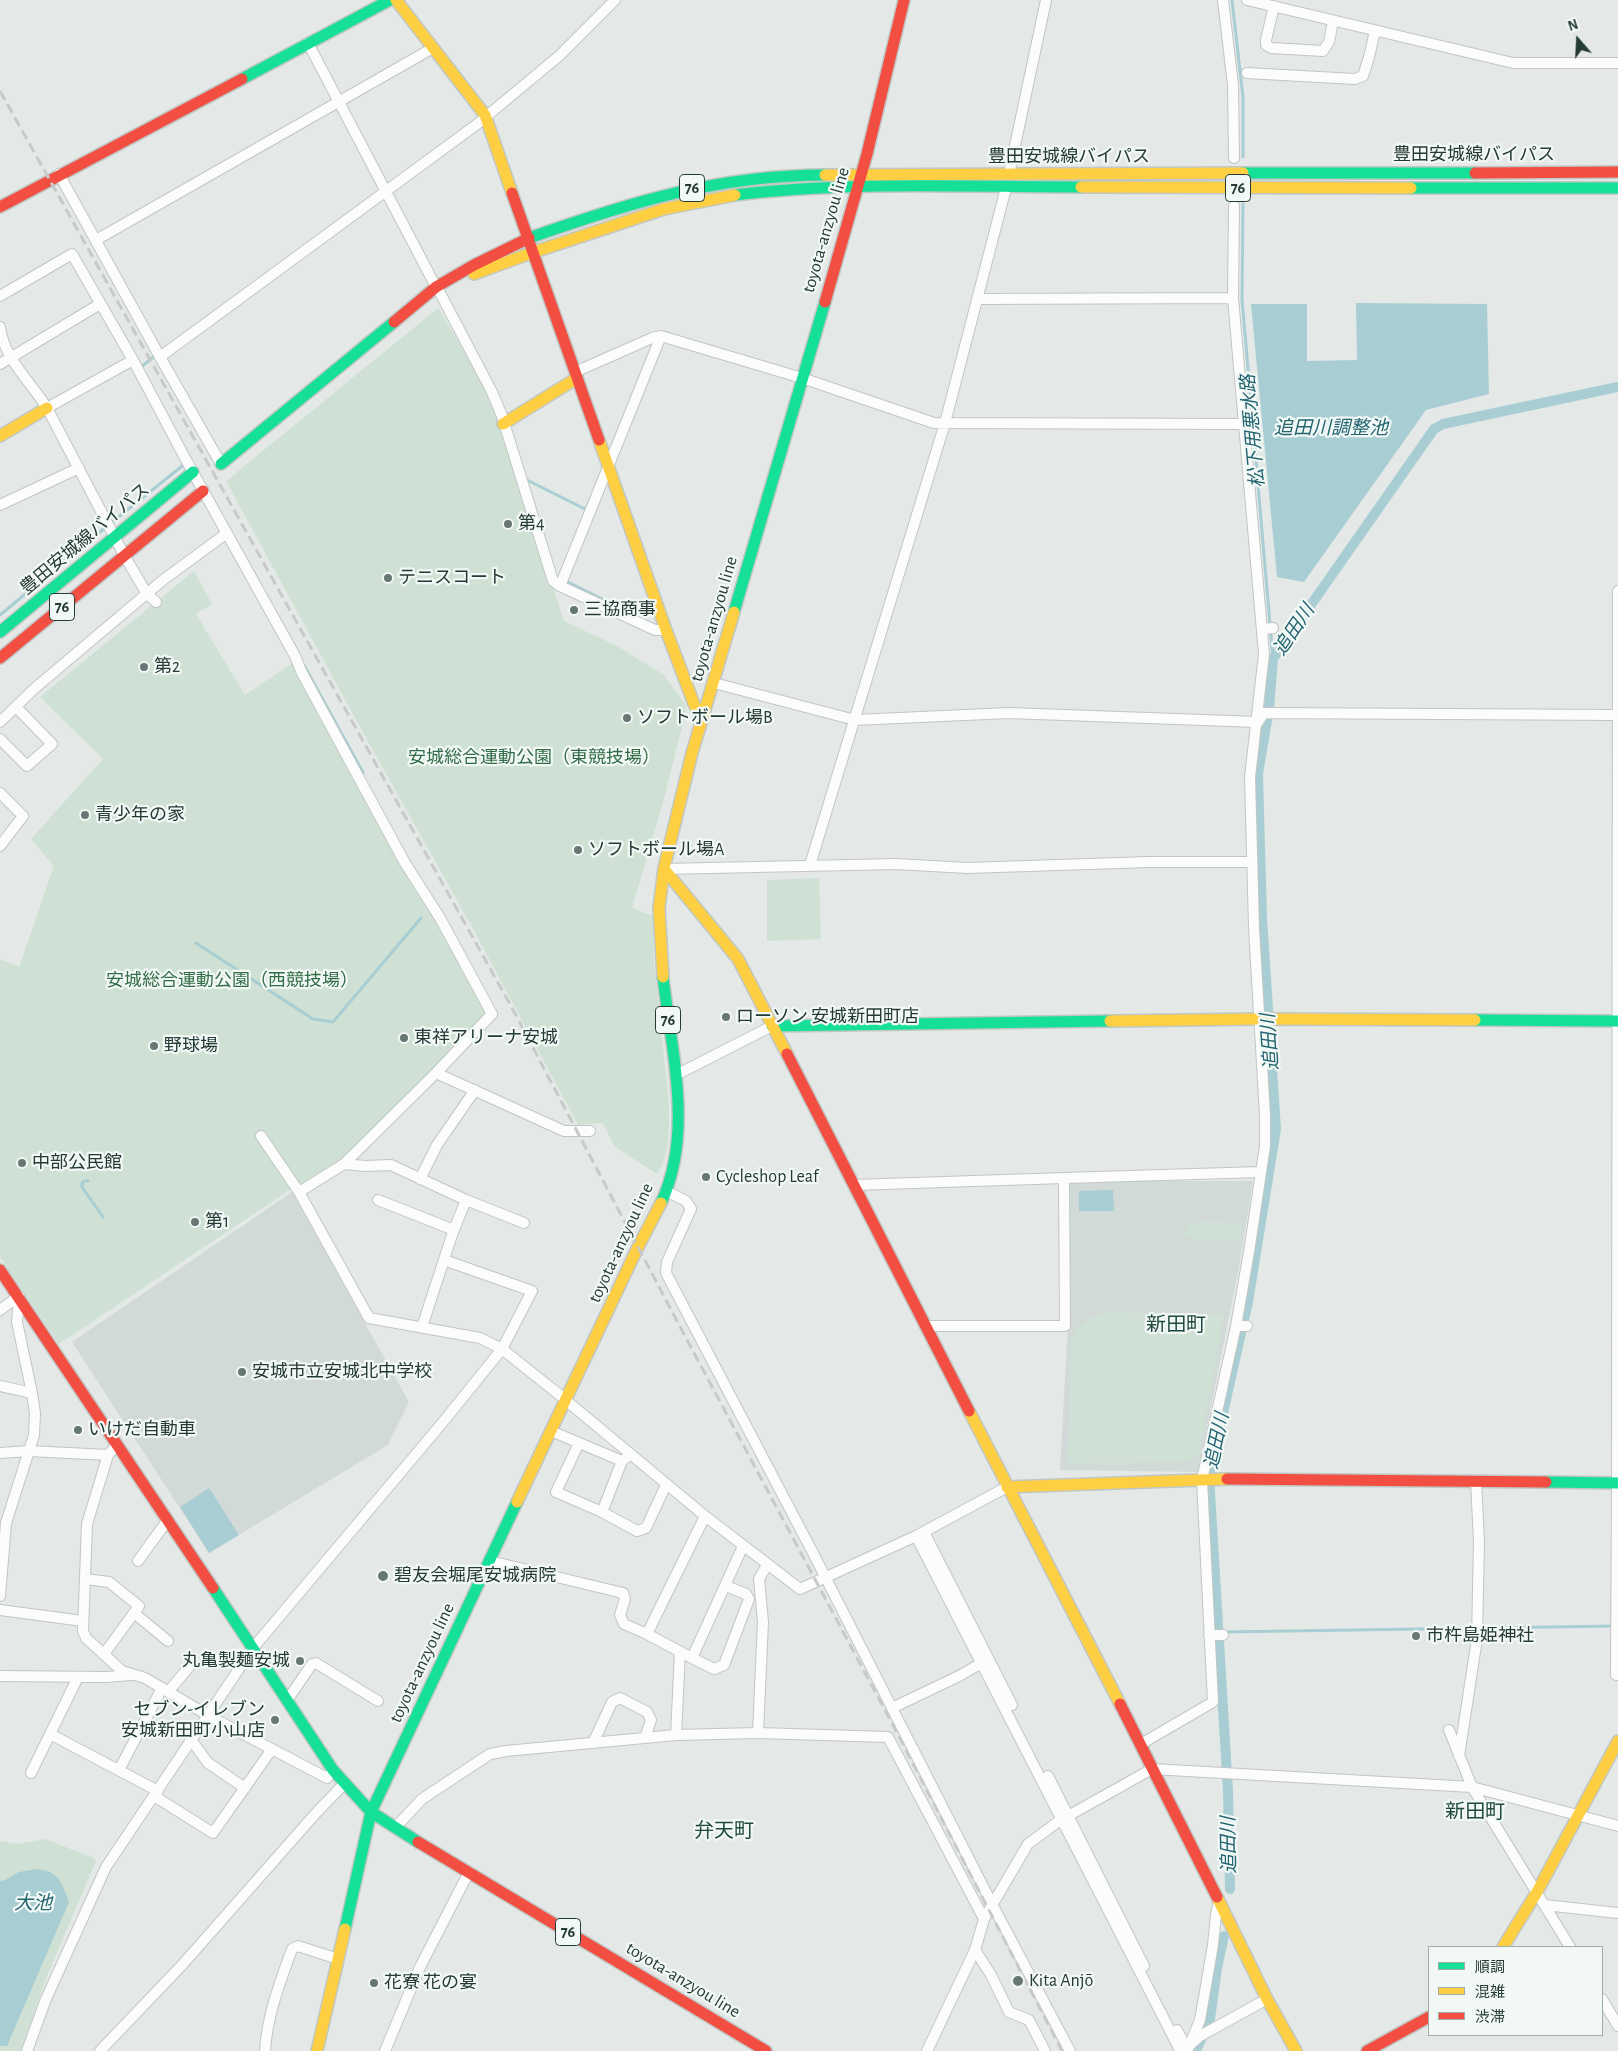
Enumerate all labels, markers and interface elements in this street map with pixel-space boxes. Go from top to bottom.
north arrow [1553,15,1603,65]
text: N [1566,18,1580,34]
street label: 豊田安城線バイパス [1393,144,1555,166]
street label: 豊田安城線バイパス [988,146,1150,168]
street label: toyota-anzyou line [798,165,854,295]
road number: 76 [680,174,704,202]
road number: 76 [1226,174,1250,202]
water label: 松下用悪水路 [1237,373,1269,489]
water label: 追田川調整池 [1274,417,1388,439]
street label: 豊田安城線バイパス [16,479,154,599]
place label: 第4 [518,513,545,535]
marker: 第4 [502,518,514,530]
street label: toyota-anzyou line [686,554,742,684]
place label: テニスコート [398,567,506,589]
marker: テニスコート [382,572,394,584]
road number: 76 [50,594,74,620]
place label: 三協商事 [584,599,656,621]
water label: 追田川 [1269,600,1319,660]
marker: 三協商事 [568,604,580,616]
place label: 第2 [154,656,180,678]
marker: 第2 [138,661,150,673]
place label: ソフトボール場B [637,707,773,729]
marker: ソフトボール場B [621,712,633,724]
park label: 安城総合運動公園（東競技場） [408,747,660,769]
place label: 青少年の家 [95,804,185,826]
marker: 青少年の家 [79,809,91,821]
place label: ソフトボール場A [588,839,724,861]
marker: ソフトボール場A [572,844,584,856]
park label: 安城総合運動公園（西競技場） [106,970,358,992]
road number: 76 [656,1006,680,1034]
place label: ローソン 安城新田町店 [736,1006,919,1028]
marker: ローソン 安城新田町店 [720,1011,732,1023]
water label: 追田川 [1257,1013,1283,1071]
place label: 東祥アリーナ安城 [414,1027,558,1049]
marker: 東祥アリーナ安城 [398,1032,410,1044]
place label: 野球場 [164,1035,218,1057]
marker: 野球場 [148,1040,160,1052]
place label: 中部公民館 [32,1152,122,1174]
marker: 中部公民館 [16,1157,28,1169]
place label: Cycleshop Leaf [716,1166,818,1188]
marker: Cycleshop Leaf [700,1171,712,1183]
street label: toyota-anzyou line [584,1180,658,1306]
place label: 第1 [205,1211,229,1233]
marker: 第1 [189,1216,201,1228]
district label: 新田町 [1146,1313,1206,1337]
place label: 安城市立安城北中学校 [252,1361,432,1383]
marker: 安城市立安城北中学校 [236,1366,248,1378]
water label: 追田川 [1200,1411,1234,1471]
place label: いけだ自動車 [88,1419,196,1441]
marker: いけだ自動車 [72,1424,84,1436]
place label: 碧友会堀尾安城病院 [394,1565,556,1587]
marker: 碧友会堀尾安城病院 [376,1569,390,1583]
street label: toyota-anzyou line [385,1600,459,1726]
place label: 市杵島姫神社 [1426,1625,1534,1647]
marker: 市杵島姫神社 [1410,1630,1422,1642]
place label: 丸亀製麺安城 [182,1650,290,1672]
marker: 丸亀製麺安城 [294,1655,306,1667]
place label: セブン-イレブン 安城新田町小山店 [121,1699,265,1742]
marker: セブン-イレブン 安城新田町小山店 [269,1714,281,1726]
district label: 新田町 [1445,1800,1505,1824]
water label: 追田川 [1217,1816,1241,1874]
district label: 弁天町 [694,1819,754,1843]
water label: 大池 [14,1892,52,1914]
road number: 76 [556,1918,580,1945]
street label: toyota-anzyou line [622,1937,744,2023]
legend [1428,1946,1603,2036]
text: 順調 [1475,1960,1505,1975]
place label: Kita Anjō [1029,1970,1093,1992]
place label: 花寮 花の宴 [384,1972,477,1994]
marker: Kita Anjō [1011,1974,1025,1988]
marker: 花寮 花の宴 [368,1977,380,1989]
text: 混雑 [1475,1985,1505,2000]
text: 渋滞 [1475,2010,1505,2025]

